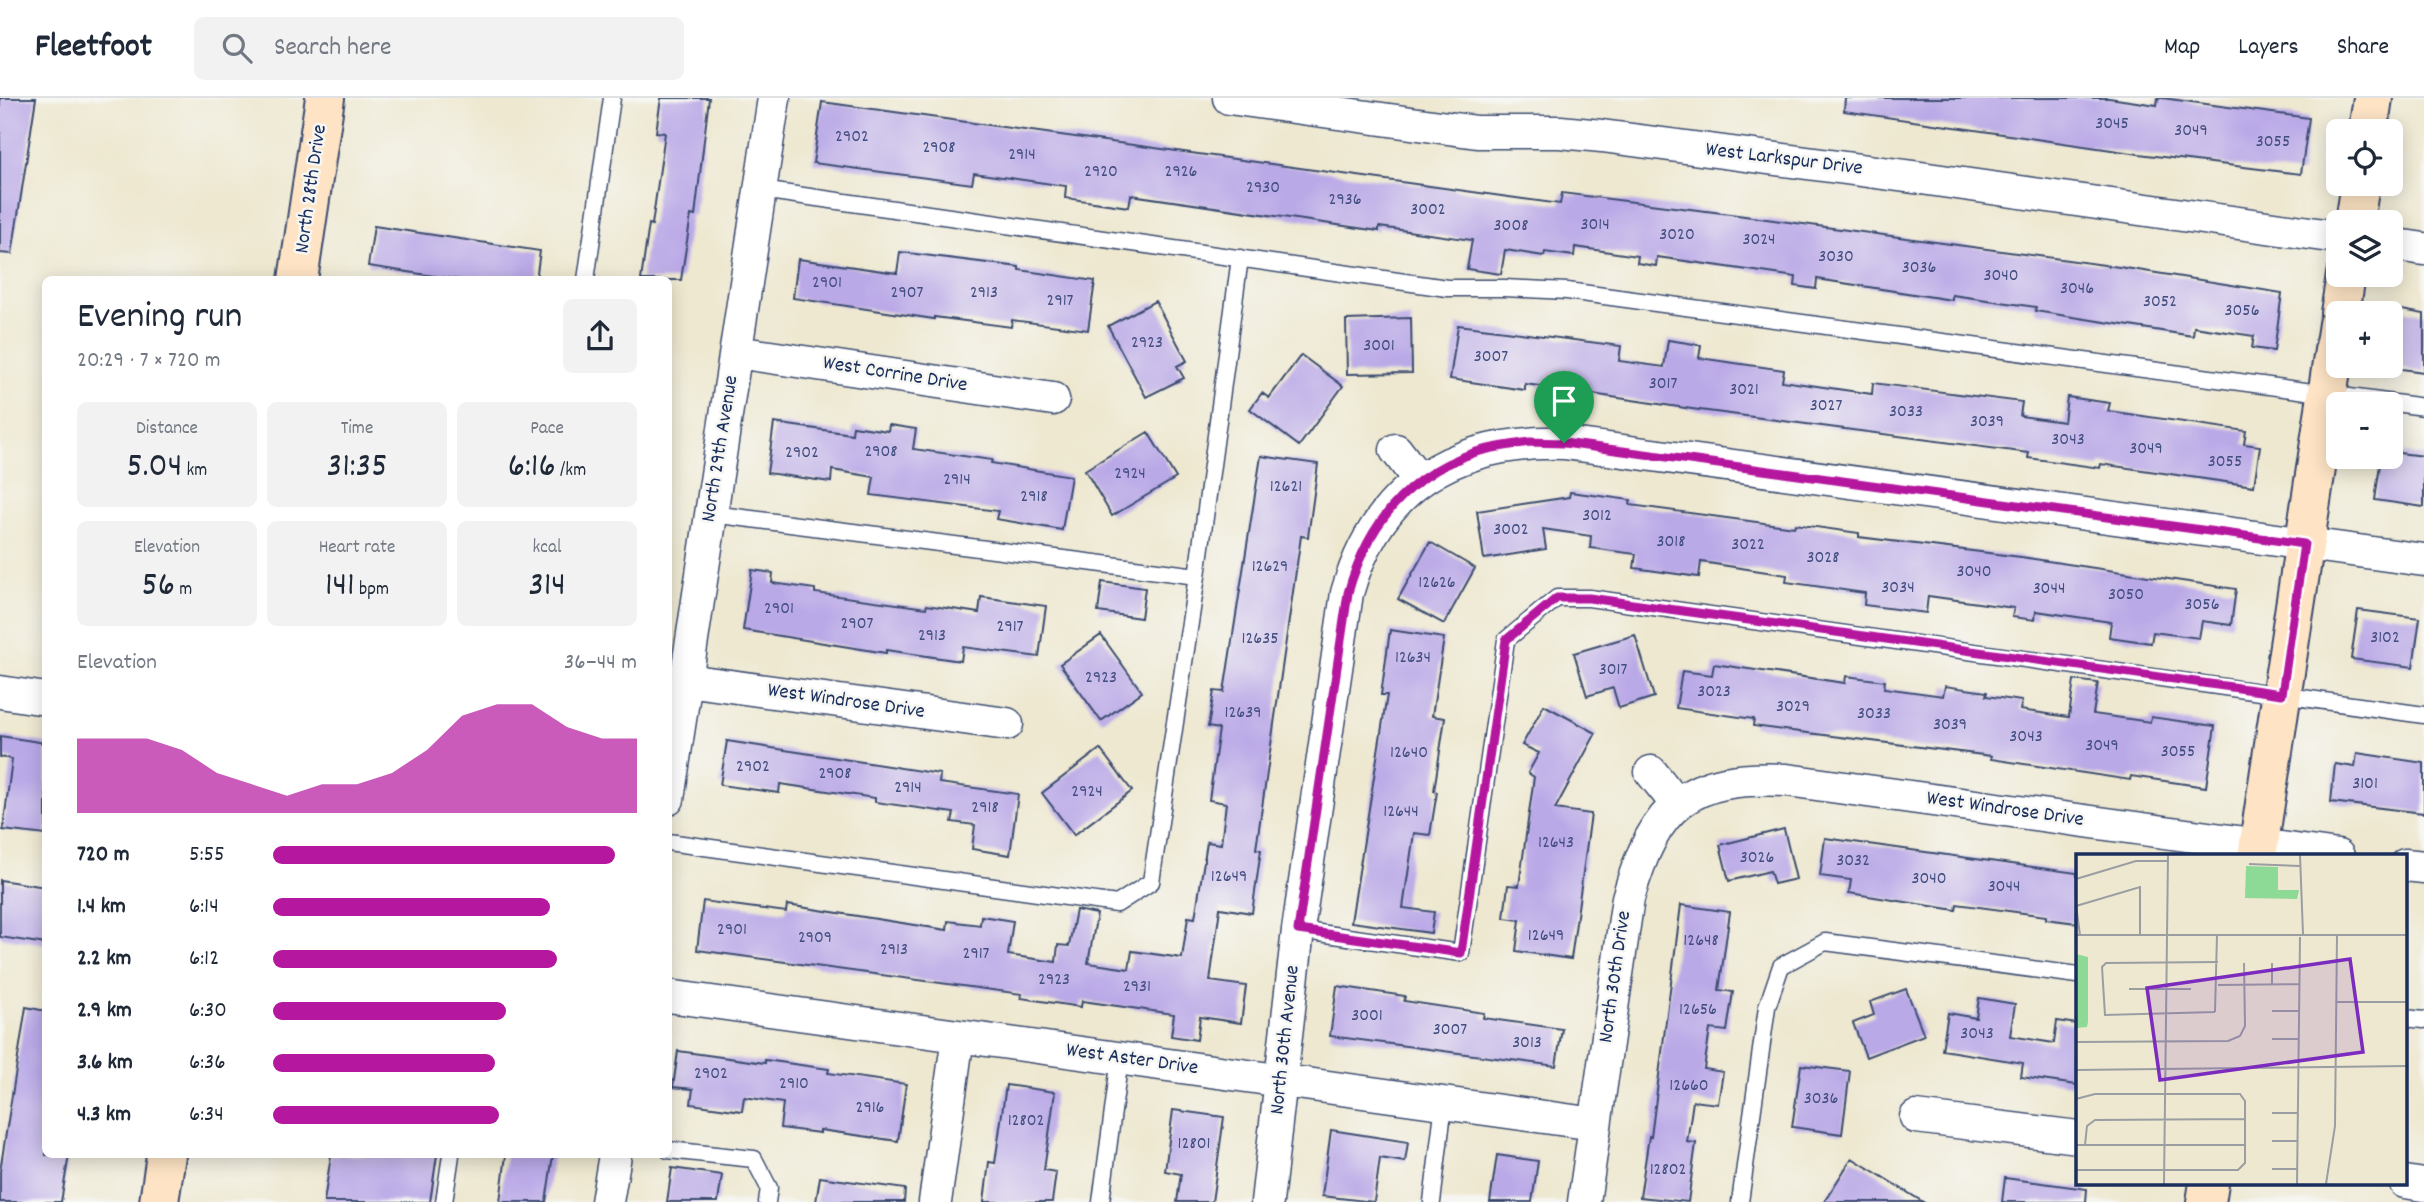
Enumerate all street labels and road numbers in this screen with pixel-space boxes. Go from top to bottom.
street label: North 28th Drive [288,123,336,255]
street label: West Larkspur Drive [1704,135,1864,185]
street label: West Corrine Drive [821,349,969,401]
street label: North 29th Avenue [695,374,747,524]
street label: West Windrose Drive [765,676,927,728]
street label: West Windrose Drive [1924,784,2086,836]
street label: North 30th Drive [1592,909,1640,1045]
street label: North 30th Avenue [1263,964,1309,1116]
street label: West Aster Drive [1064,1036,1200,1084]

